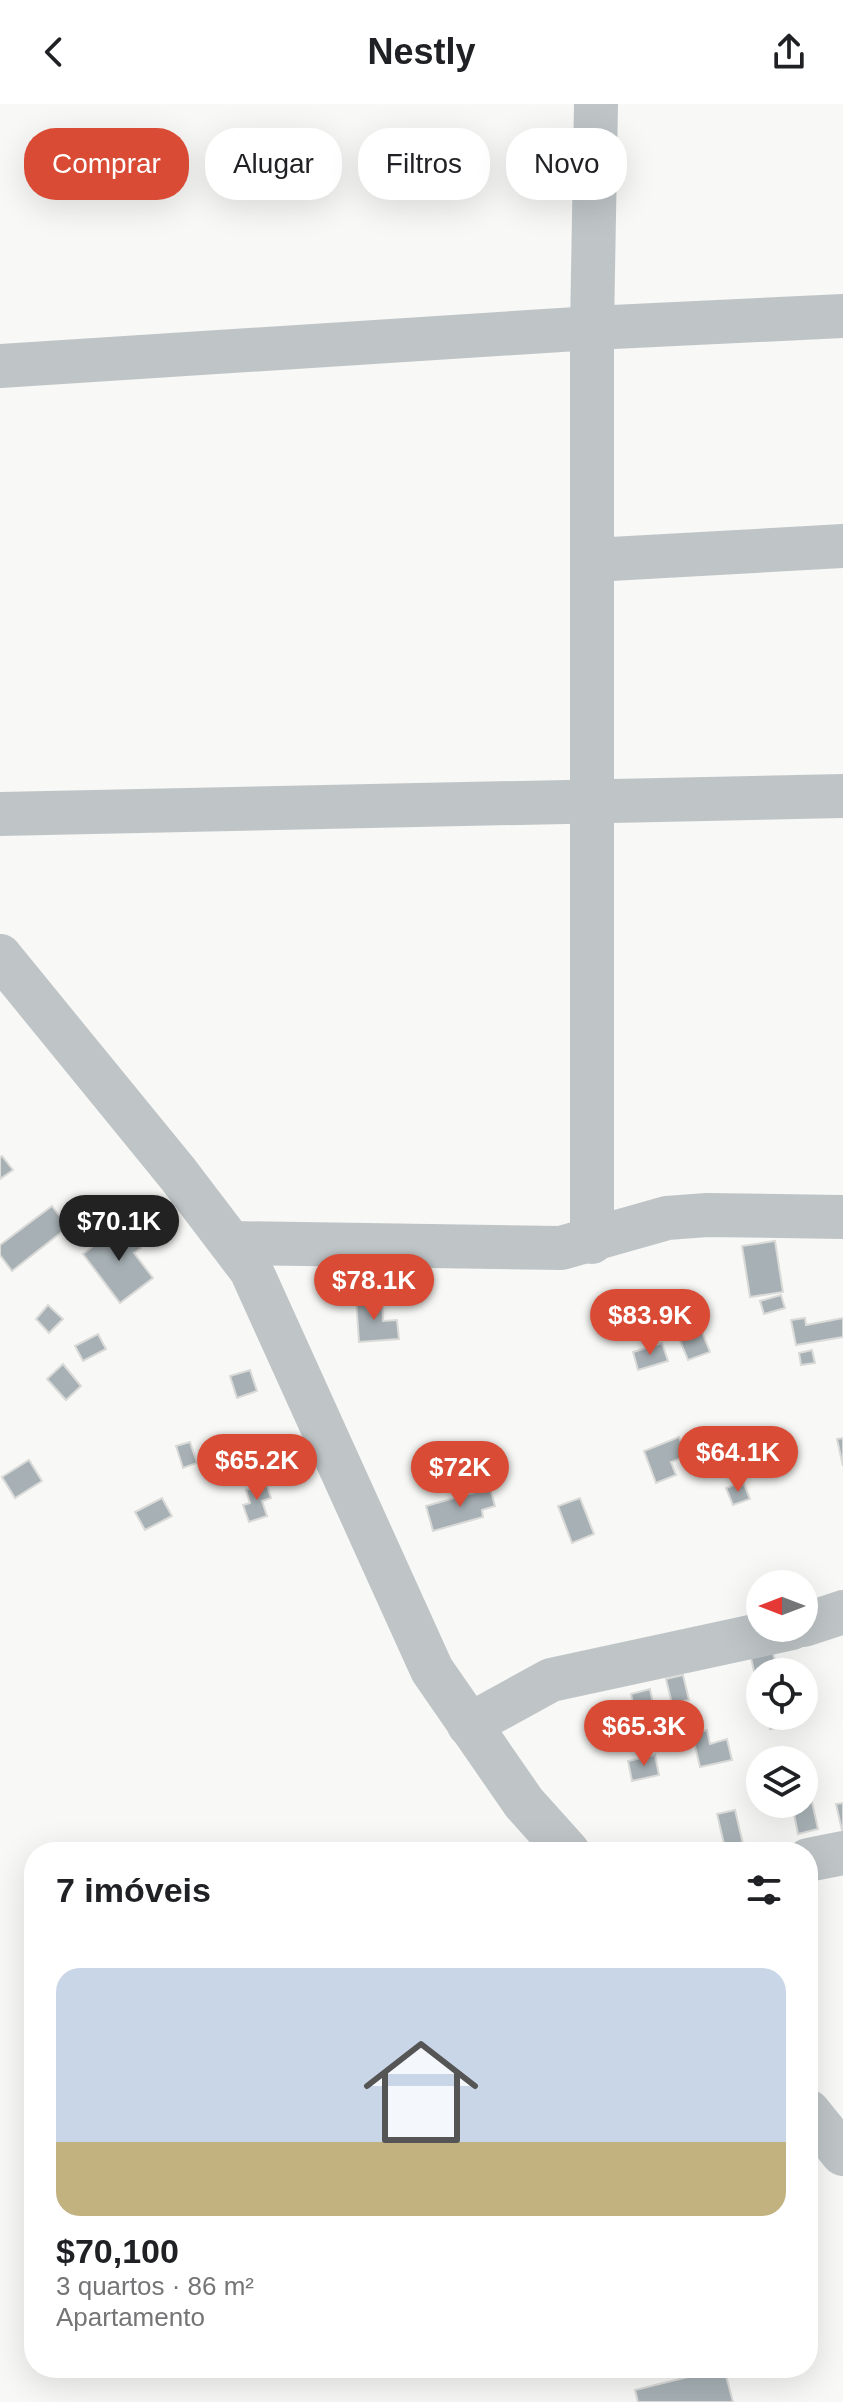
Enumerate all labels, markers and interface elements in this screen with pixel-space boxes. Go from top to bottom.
icon: back [32,30,76,74]
icon: share [767,30,811,74]
text: Nestly [367,31,476,72]
chip: Comprar [24,128,189,200]
chip: Alugar [205,128,342,200]
chip: Filtros [358,128,490,200]
chip: Novo [506,128,627,200]
pin: $70.1K [54,1195,184,1263]
text: $70.1K [77,1206,161,1236]
pin: $78.1K [309,1254,439,1322]
text: $78.1K [332,1265,416,1295]
pin: $83.9K [585,1289,715,1357]
text: $83.9K [608,1300,692,1330]
pin: $64.1K [673,1426,803,1494]
pin: $65.2K [192,1434,322,1502]
text: $64.1K [696,1437,780,1467]
pin: $72K [413,1441,507,1509]
text: $65.2K [215,1445,299,1475]
text: $72K [429,1452,491,1482]
north arrow [746,1570,818,1642]
map controls [746,1570,818,1818]
button: locate [746,1658,818,1730]
pin: $65.3K [579,1700,709,1768]
text: $65.3K [602,1711,686,1741]
button: layers [746,1746,818,1818]
icon: filters [742,1868,786,1912]
text: 7 imóveis [56,1871,211,1909]
icon: home [349,2020,493,2164]
text: $70,100 [56,2232,179,2270]
text: 3 quartos · 86 m² [56,2271,254,2301]
text: Apartamento [56,2302,205,2332]

